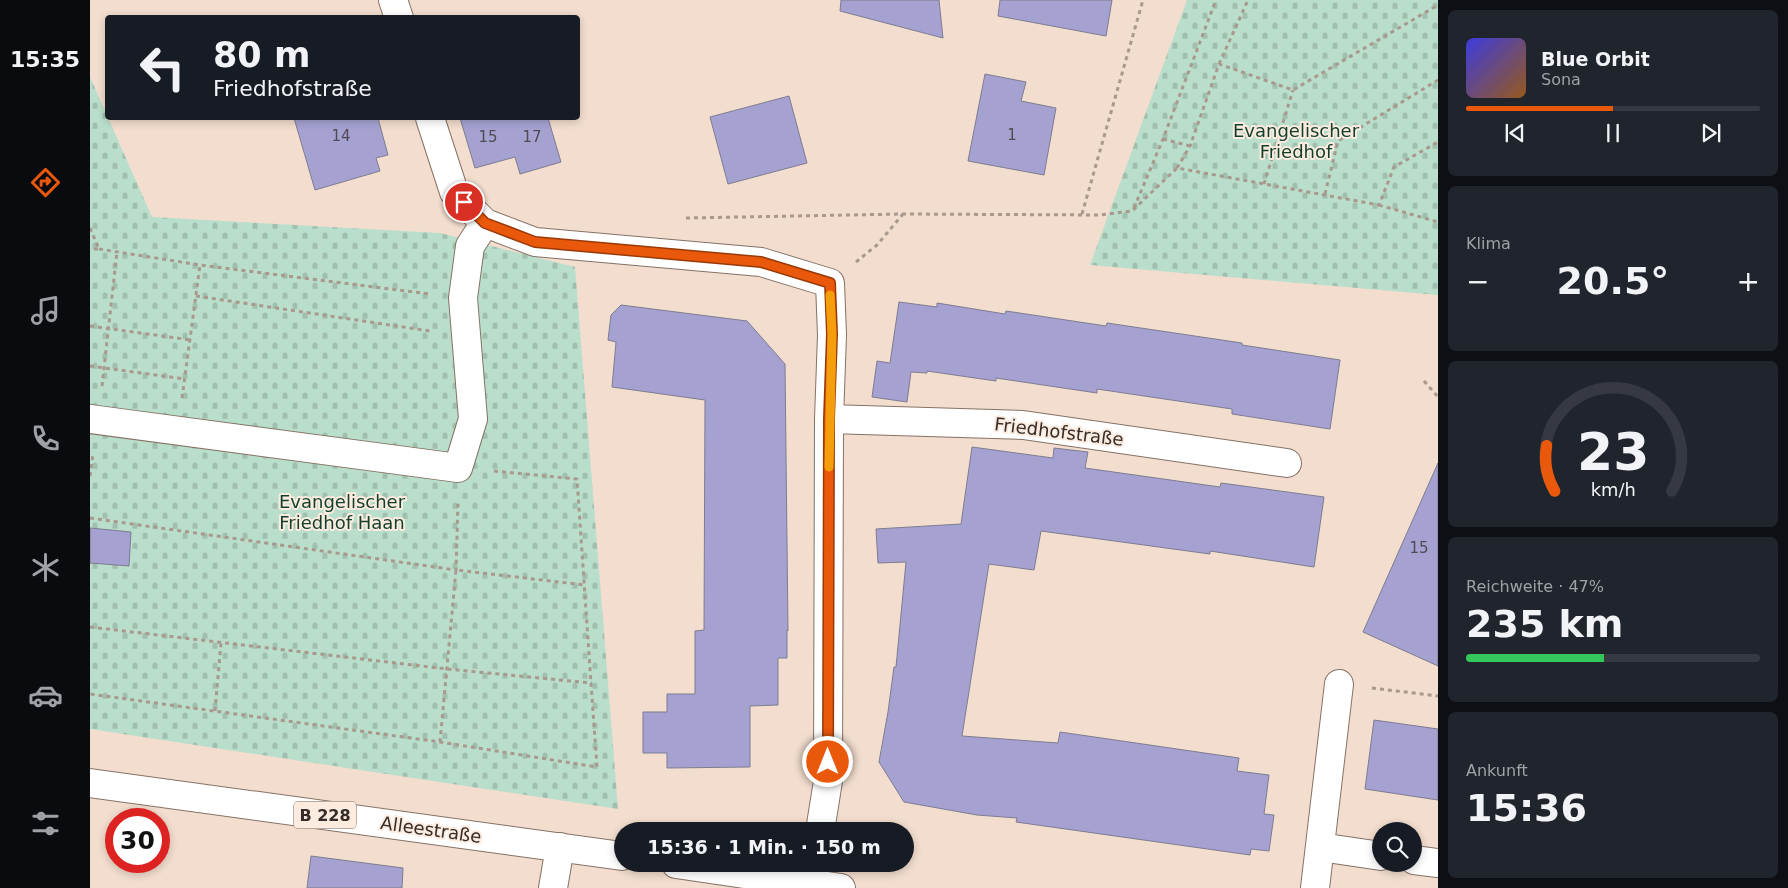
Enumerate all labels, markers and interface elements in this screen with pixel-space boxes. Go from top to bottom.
icon: left [130,35,195,100]
text: 80 m [213,35,310,75]
text: 15:35 [10,47,80,72]
text: Blue Orbit [1541,48,1650,70]
text: Sona [1541,70,1581,89]
text: Friedhofstraße [213,76,372,101]
icon: previous [1501,119,1529,147]
icon: pause [1599,119,1627,147]
icon: next [1697,119,1725,147]
park label: Evangelischer Friedhof [1233,120,1360,162]
house number: 1 [1007,126,1017,144]
house number: 14 [331,127,351,145]
house number: 15 [478,128,498,146]
house number: 17 [522,128,542,146]
icon: directions [28,165,63,200]
pin [443,181,485,223]
icon: arrive [450,188,478,216]
text: Klima [1466,234,1511,253]
text: 20.5° [1557,259,1669,303]
text: − [1466,265,1489,298]
text: + [1737,265,1760,298]
icon: music [28,293,63,328]
street label: Friedhofstraße [993,413,1125,450]
icon: phone [28,421,63,456]
text: 23 [1577,422,1649,482]
text: km/h [1590,479,1636,500]
park label: Evangelischer Friedhof Haan [279,491,406,533]
house number: 15 [1409,539,1429,557]
icon: climate [28,550,63,585]
text: Reichweite · 47% [1466,577,1604,596]
text: 235 km [1466,602,1623,646]
icon: car [28,678,63,713]
position arrow [801,735,853,787]
text: Ankunft [1466,761,1528,780]
text: 15:36 [1466,786,1587,830]
road number: B 228 [294,802,356,828]
icon: filters [28,806,63,841]
speed limit sign: 30 [105,808,170,873]
street label: Alleestraße [379,812,483,847]
map controls [1372,822,1422,872]
button: search [1372,822,1422,872]
text: 15:36 · 1 Min. · 150 m [647,836,881,858]

